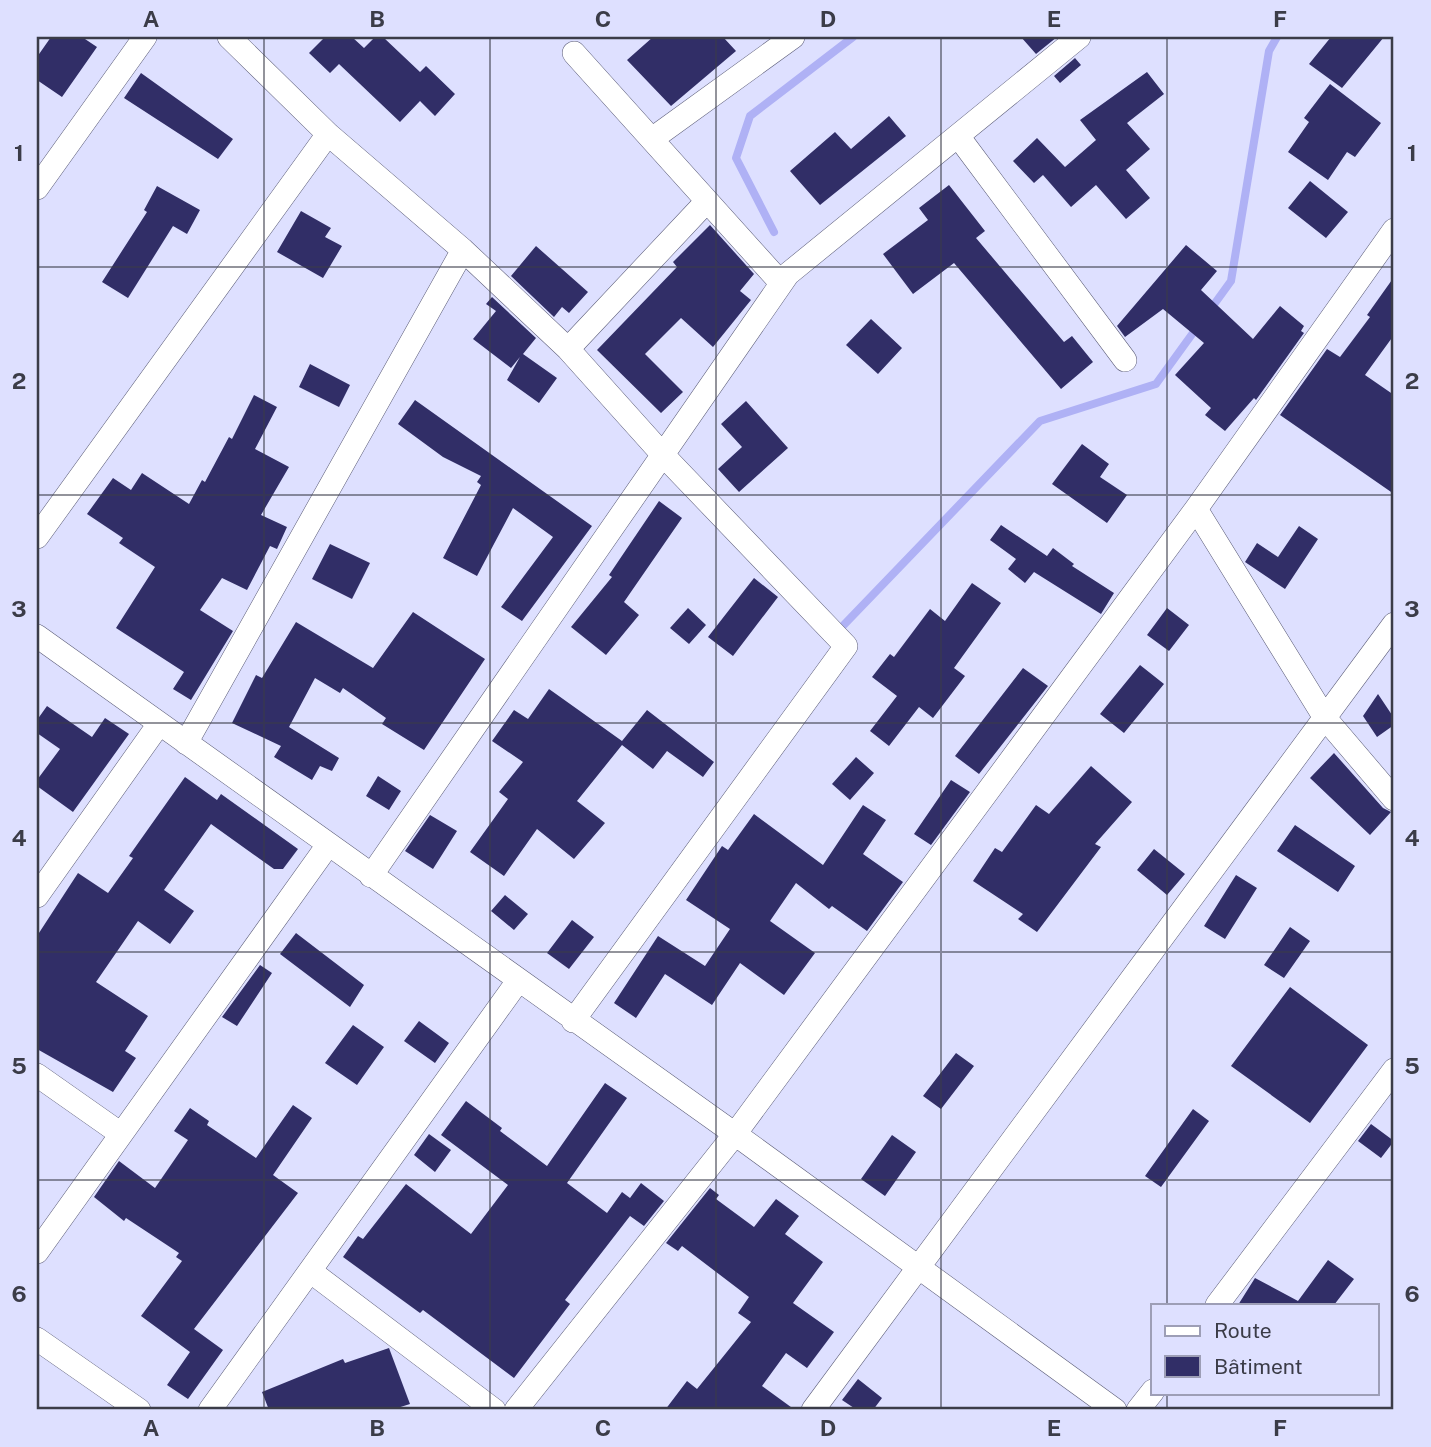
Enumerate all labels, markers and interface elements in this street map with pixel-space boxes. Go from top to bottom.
text: A [143,5,160,32]
text: B [369,5,385,32]
text: C [595,5,611,32]
text: D [820,5,836,32]
text: E [1047,5,1061,32]
text: F [1273,5,1287,32]
text: 1 [14,139,24,166]
text: 1 [1407,139,1417,166]
text: 2 [12,367,26,394]
text: 2 [1405,367,1419,394]
text: 3 [11,595,27,622]
text: 3 [1404,595,1420,622]
text: 4 [11,824,27,851]
text: 4 [1404,824,1420,851]
text: 5 [11,1052,27,1079]
text: 5 [1404,1052,1420,1079]
text: 6 [11,1280,27,1307]
text: 6 [1404,1280,1420,1307]
legend [1151,1304,1378,1394]
text: Route [1214,1318,1272,1343]
text: Bâtiment [1214,1354,1303,1379]
text: A [143,1414,160,1441]
text: B [369,1414,385,1441]
text: C [595,1414,611,1441]
text: D [820,1414,836,1441]
text: E [1047,1414,1061,1441]
text: F [1273,1414,1287,1441]

